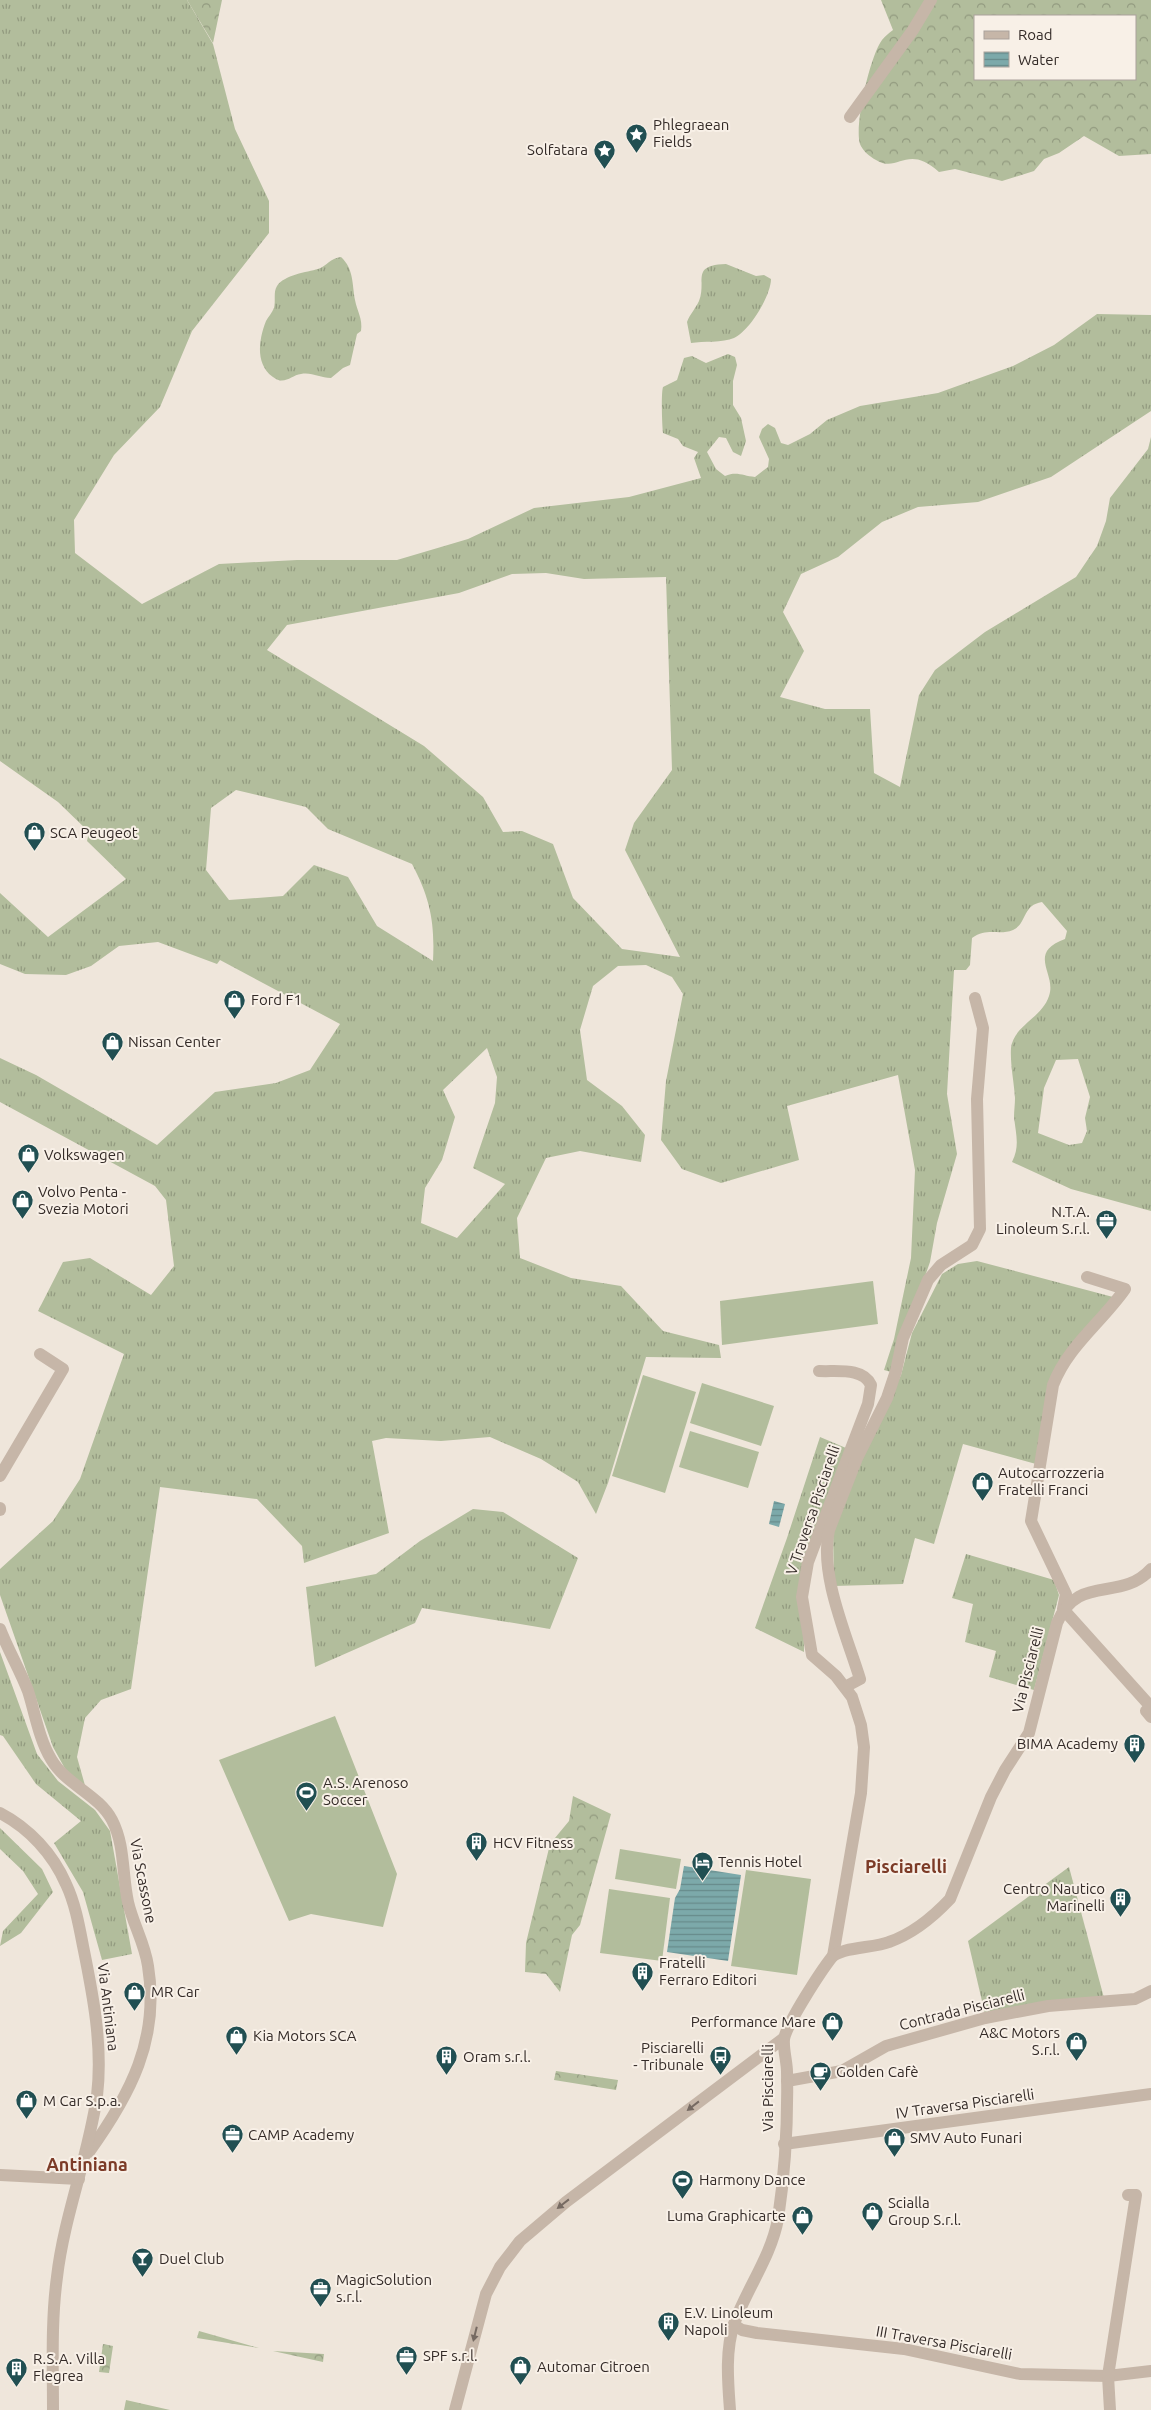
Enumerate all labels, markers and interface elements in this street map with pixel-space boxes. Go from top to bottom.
legend [974,15,1136,80]
text: Road [1018,26,1053,43]
text: Water [1018,51,1059,68]
place label: Phlegraean Fields [653,116,729,150]
place icon: Phlegraean Fields [625,122,649,153]
place icon: Solfatara [592,138,616,169]
place label: Solfatara [527,141,588,158]
shop icon: SCA Peugeot [22,821,46,852]
place label: SCA Peugeot [50,824,138,841]
shop icon: Ford F1 [223,988,247,1019]
place label: Ford F1 [251,991,302,1008]
shop icon: Nissan Center [100,1030,124,1061]
place label: Nissan Center [128,1033,221,1050]
shop icon: Volkswagen [16,1143,40,1174]
place label: Volkswagen [44,1146,125,1163]
place label: Volvo Penta - Svezia Motori [38,1183,129,1217]
shop icon: Volvo Penta - Svezia Motori [10,1189,34,1220]
place label: N.T.A. Linoleum S.r.l. [996,1203,1090,1237]
office icon: N.T.A. Linoleum S.r.l. [1094,1209,1118,1240]
street label: V Traversa Pisciarelli [782,1443,843,1577]
place label: Autocarrozzeria Fratelli Franci [998,1464,1105,1498]
shop icon: Autocarrozzeria Fratelli Franci [970,1470,994,1501]
street label: Via Pisciarelli [1009,1625,1046,1714]
building icon: BIMA Academy [1122,1732,1146,1763]
place label: BIMA Academy [1017,1735,1118,1752]
place label: A.S. Arenoso Soccer [323,1774,409,1808]
sports icon: A.S. Arenoso Soccer [295,1780,319,1811]
building icon: HCV Fitness [465,1831,489,1862]
place label: HCV Fitness [493,1834,573,1851]
street label: Via Scassone [127,1837,160,1925]
hotel icon: Tennis Hotel [690,1850,714,1881]
place label: Tennis Hotel [718,1853,802,1870]
district label: Pisciarelli [865,1856,947,1876]
place label: Centro Nautico Marinelli [1003,1880,1105,1914]
building icon: Centro Nautico Marinelli [1109,1886,1133,1917]
place label: Fratelli Ferraro Editori [659,1954,757,1988]
building icon: Fratelli Ferraro Editori [631,1960,655,1991]
street label: Via Antiniana [95,1962,122,2052]
shop icon: MR Car [123,1980,147,2011]
place label: MR Car [151,1983,200,2000]
street label: Contrada Pisciarelli [897,1986,1026,2033]
shop icon: Performance Mare [820,2010,844,2041]
place label: Performance Mare [691,2013,816,2030]
shop icon: Kia Motors SCA [225,2024,249,2055]
place label: A&C Motors S.r.l. [979,2024,1060,2058]
place label: Kia Motors SCA [253,2027,357,2044]
shop icon: A&C Motors S.r.l. [1064,2030,1088,2061]
place label: Pisciarelli - Tribunale [633,2039,704,2073]
street label: Via Pisciarelli [759,2044,776,2132]
building icon: Oram s.r.l. [435,2045,459,2076]
bus stop icon: Pisciarelli - Tribunale [708,2045,732,2076]
place label: Oram s.r.l. [463,2048,531,2065]
cafe icon: Golden Cafè [808,2060,832,2091]
place label: Golden Cafè [836,2063,919,2080]
street label: IV Traversa Pisciarelli [895,2085,1035,2122]
shop icon: M Car S.p.a. [15,2089,39,2120]
place label: M Car S.p.a. [43,2092,121,2109]
one-way arrow [686,2101,700,2111]
office icon: CAMP Academy [220,2123,244,2154]
place label: CAMP Academy [248,2126,354,2143]
shop icon: SMV Auto Funari [882,2126,906,2157]
place label: SMV Auto Funari [910,2129,1022,2146]
district label: Antiniana [46,2154,128,2174]
sports icon: Harmony Dance [671,2168,695,2199]
place label: Harmony Dance [699,2171,806,2188]
place label: Scialla Group S.r.l. [888,2194,961,2228]
one-way arrow [557,2198,570,2209]
shop icon: Scialla Group S.r.l. [860,2200,884,2231]
shop icon: Luma Graphicarte [790,2204,814,2235]
place label: Luma Graphicarte [667,2207,786,2224]
bar icon: Duel Club [131,2247,155,2278]
place label: Duel Club [159,2250,224,2267]
place label: MagicSolution s.r.l. [336,2271,432,2305]
office icon: MagicSolution s.r.l. [308,2277,332,2308]
place label: E.V. Linoleum Napoli [684,2304,773,2338]
building icon: E.V. Linoleum Napoli [656,2310,680,2341]
street label: III Traversa Pisciarelli [875,2322,1014,2363]
one-way arrow [470,2327,478,2342]
office icon: SPF s.r.l. [395,2344,419,2375]
place label: SPF s.r.l. [423,2347,478,2364]
place label: R.S.A. Villa Flegrea [33,2350,105,2384]
shop icon: Automar Citroen [509,2355,533,2386]
building icon: R.S.A. Villa Flegrea [5,2356,29,2387]
place label: Automar Citroen [537,2358,650,2375]

